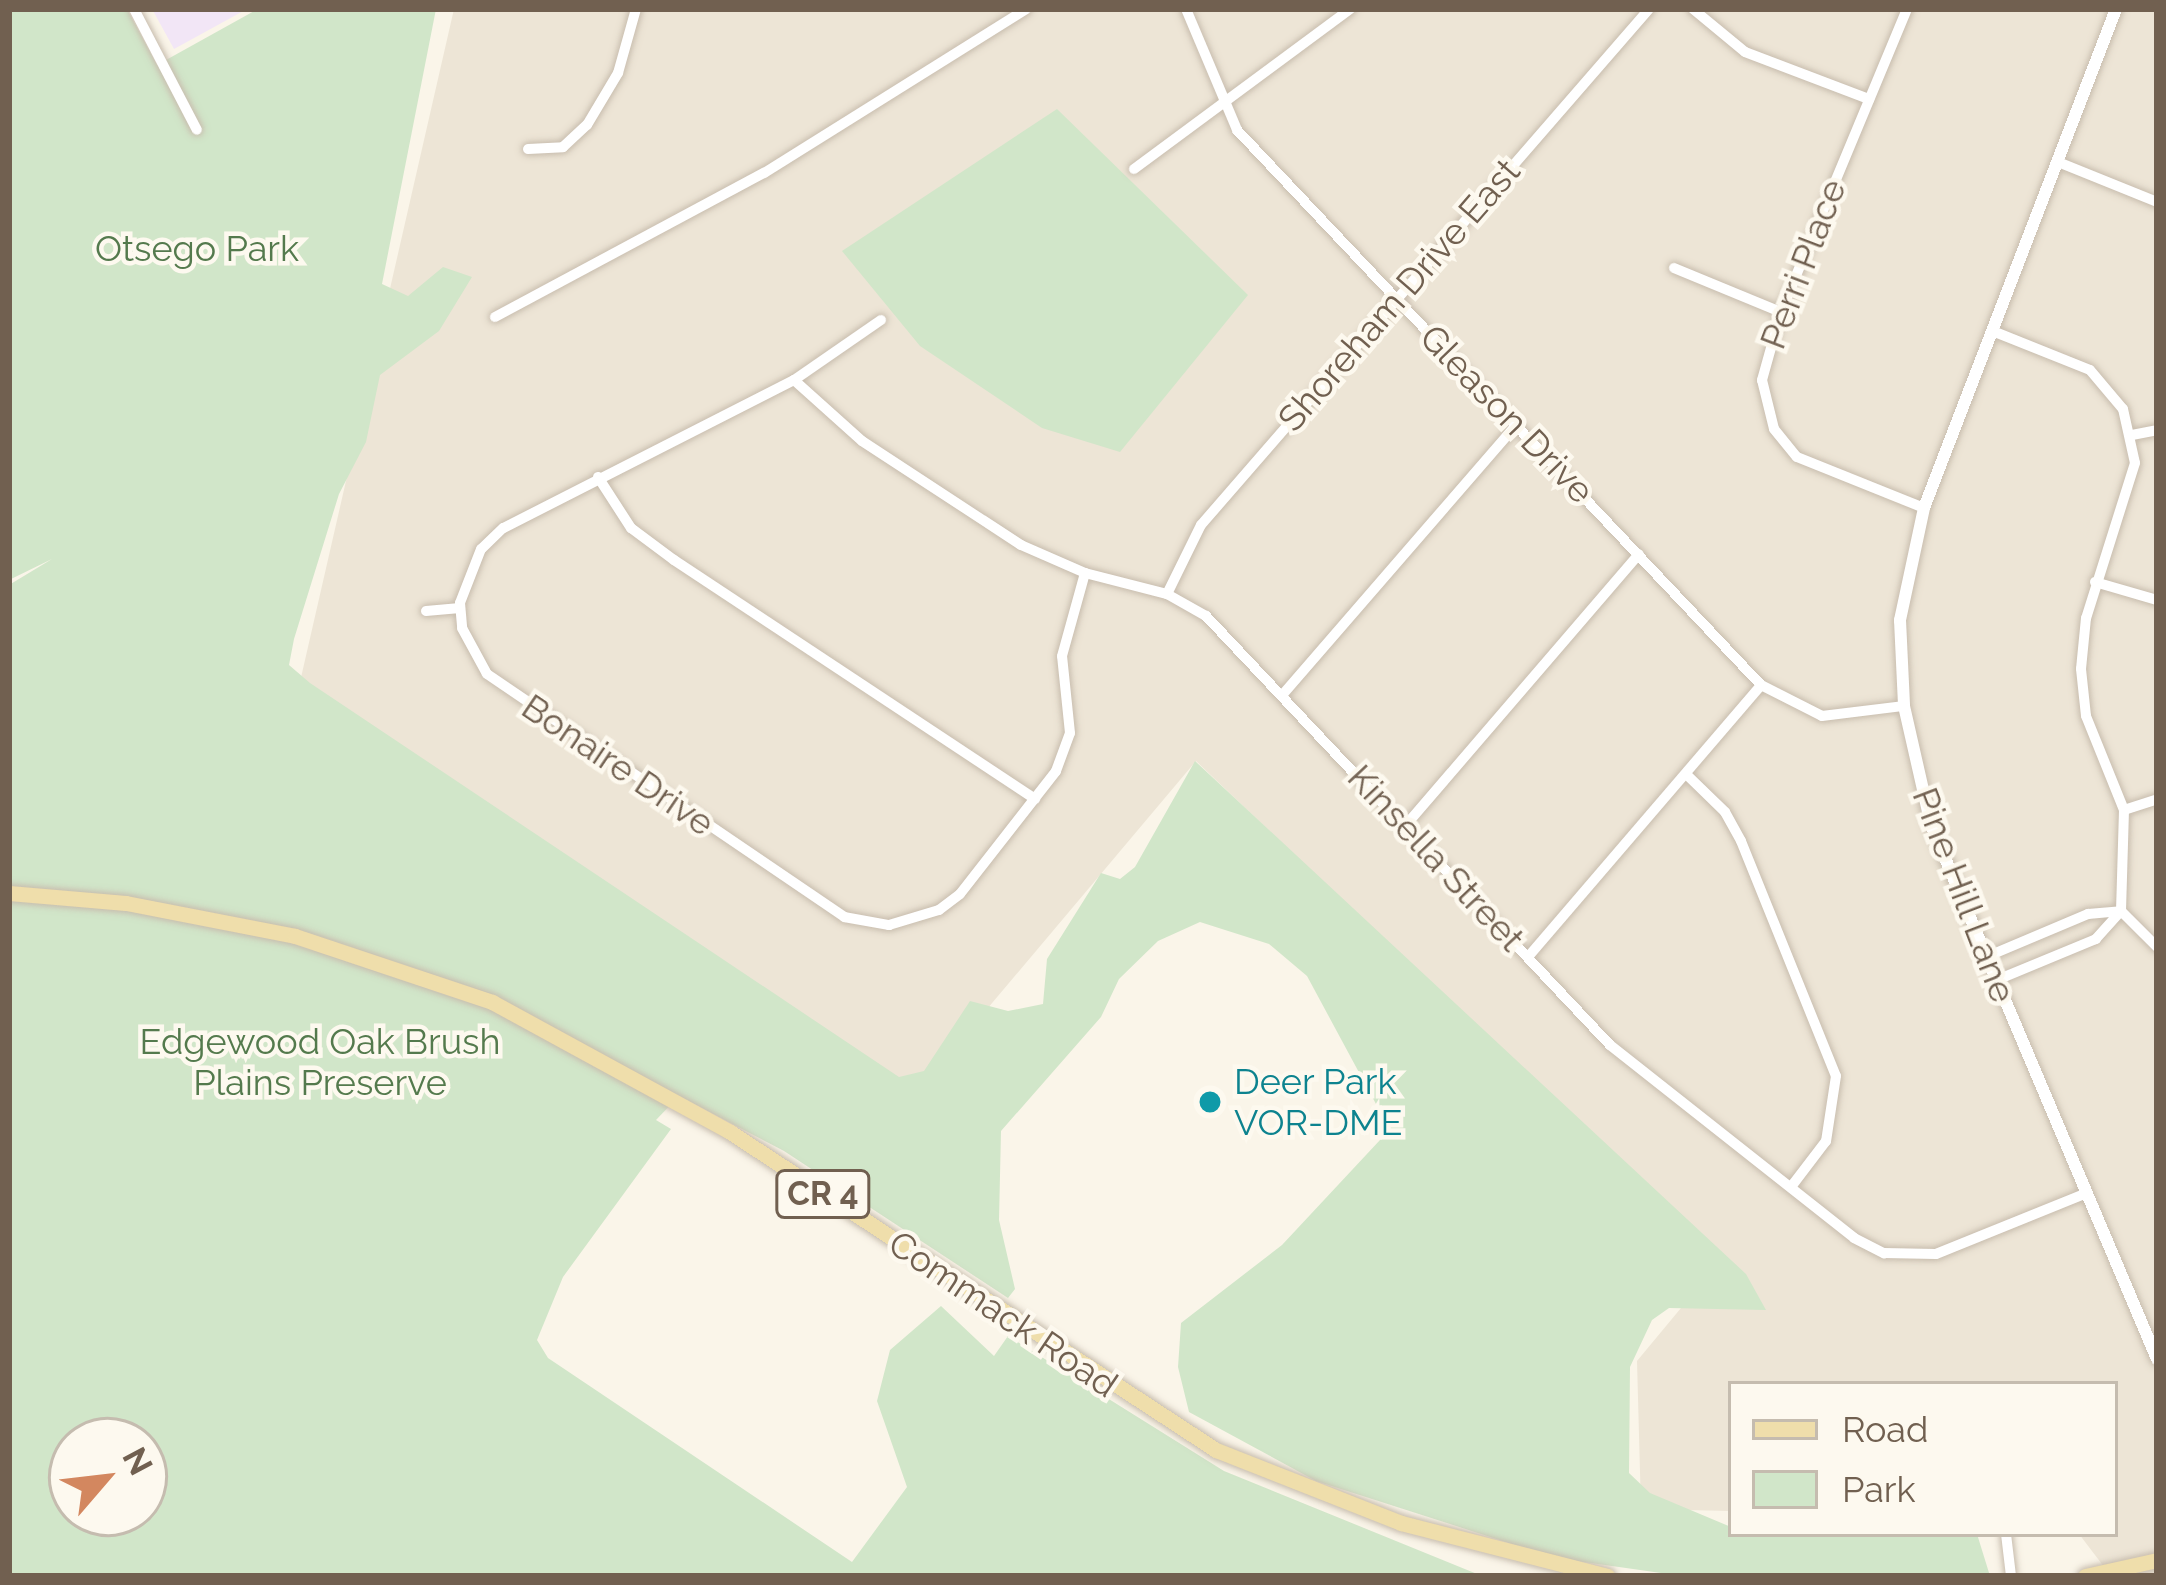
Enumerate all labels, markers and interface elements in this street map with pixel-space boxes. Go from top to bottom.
street label: Shoreham Drive East [1269,150,1529,440]
street label: Perri Place [1751,173,1855,355]
park label: Otsego Park [95,227,299,271]
street label: Gleason Drive [1411,316,1603,512]
street label: Bonaire Drive [514,685,722,845]
street label: Kinsella Street [1339,756,1533,960]
street label: Pine Hill Lane [1903,781,2025,1009]
park label: Edgewood Oak Brush Plains Preserve [140,1019,500,1104]
place label: Deer Park VOR-DME [1234,1059,1402,1144]
marker: Deer Park VOR-DME [1197,1089,1223,1115]
road number: CR 4 [775,1167,871,1221]
street label: Commack Road [881,1222,1125,1406]
legend [1728,1381,2118,1537]
text: Road [1842,1408,1928,1450]
north arrow [48,1417,168,1537]
text: N [114,1441,161,1482]
text: Park [1842,1468,1916,1510]

